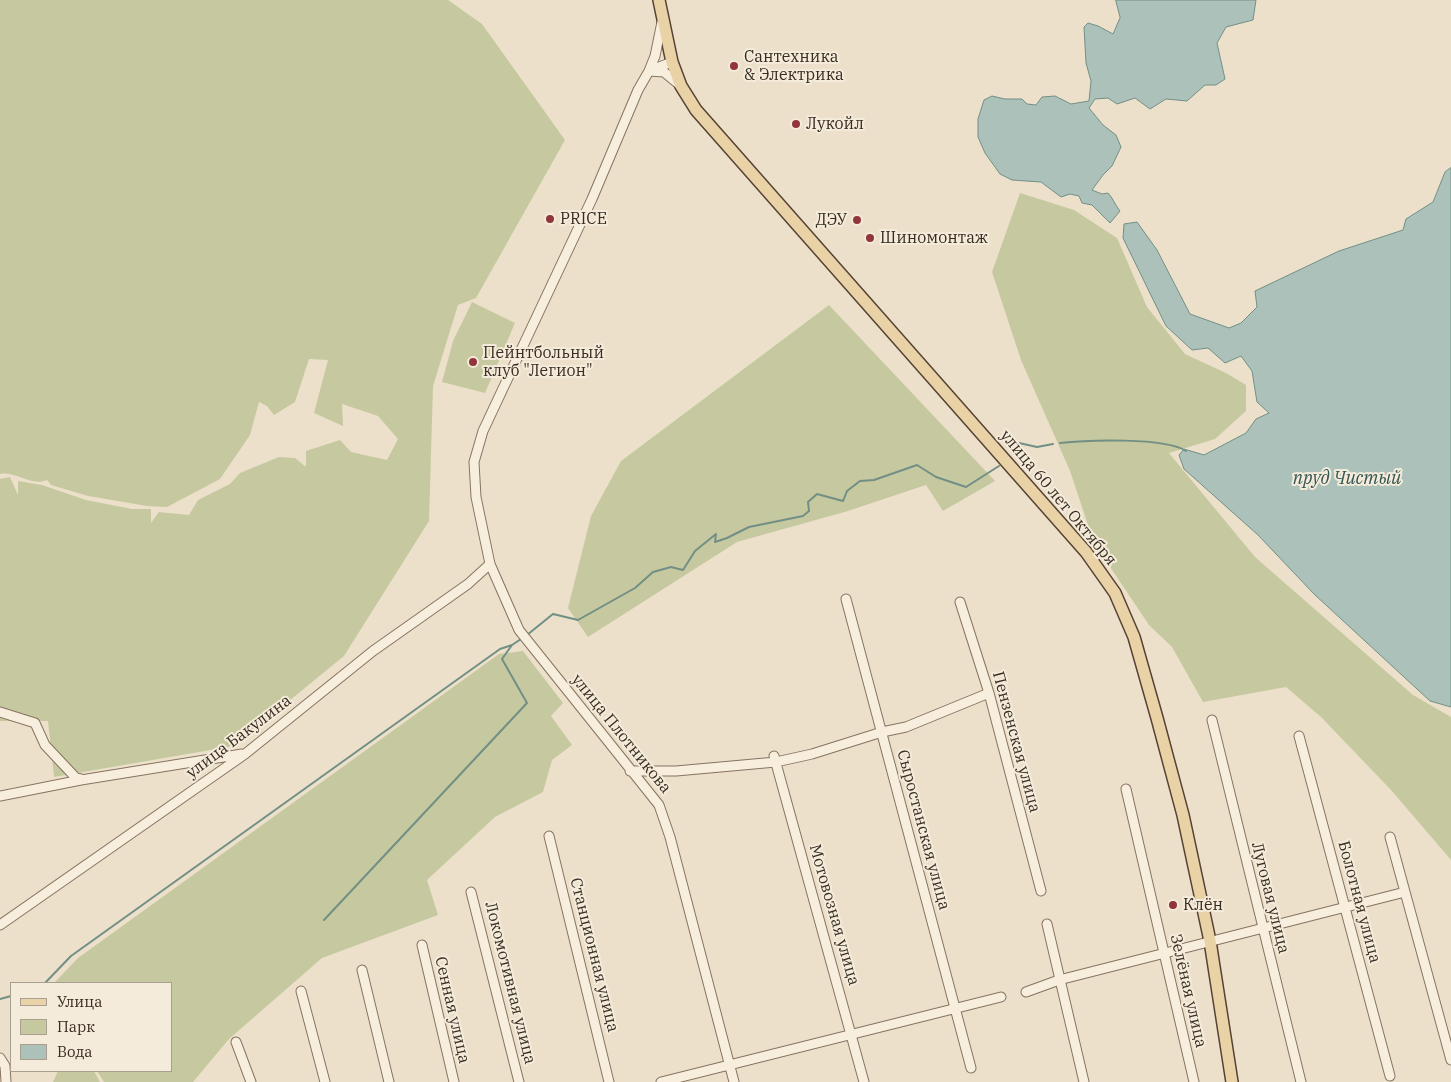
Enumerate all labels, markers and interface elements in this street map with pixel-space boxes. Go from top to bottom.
place label: Сантехника & Электрика [744,47,844,85]
marker: Сантехника & Электрика [728,60,740,72]
place label: Лукойл [806,114,864,134]
marker: Лукойл [790,118,802,130]
place label: PRICE [560,209,607,229]
place label: ДЭУ [816,210,847,230]
marker: PRICE [544,213,556,225]
marker: ДЭУ [851,214,863,226]
place label: Шиномонтаж [880,228,988,248]
marker: Шиномонтаж [864,232,876,244]
place label: Пейнтбольный клуб "Легион" [483,343,604,381]
marker: Пейнтбольный клуб "Легион" [467,356,479,368]
street label: улица 60 лет Октября [996,426,1120,570]
water label: пруд Чистый [1293,468,1401,490]
street label: Пензенская улица [988,669,1044,815]
street label: улица Плотникова [567,671,675,797]
street label: улица Бакулина [183,691,295,783]
street label: Сыростанская улица [892,748,954,912]
street label: Болотная улица [1333,839,1385,965]
street label: Луговая улица [1247,840,1293,956]
street label: Мотовозная улица [805,842,863,988]
street label: Станционная улица [566,876,622,1034]
place label: Клён [1183,895,1223,915]
marker: Клён [1167,899,1179,911]
street label: Локомотивная улица [481,900,539,1066]
street label: Зелёная улица [1166,932,1210,1050]
street label: Сенная улица [430,955,474,1065]
legend [10,982,172,1072]
text: Улица [57,992,102,1011]
text: Парк [57,1017,95,1036]
text: Вода [57,1042,93,1061]

